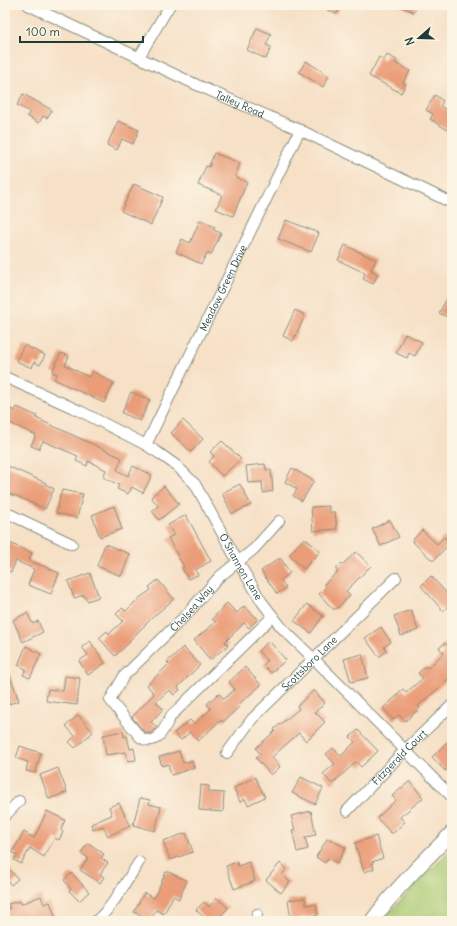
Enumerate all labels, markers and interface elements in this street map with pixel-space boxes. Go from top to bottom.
scale bar [20,18,143,44]
north arrow [399,18,439,58]
text: 100 m [26,24,60,39]
text: N [402,35,417,47]
street label: Talley Road [214,88,267,120]
street label: Meadow Green Drive [196,242,249,333]
street label: O Shannon Lane [217,531,266,602]
street label: Chelsea Way [167,582,216,634]
street label: Scottsboro Lane [278,633,340,693]
street label: Fitzgerald Court [369,726,430,787]

